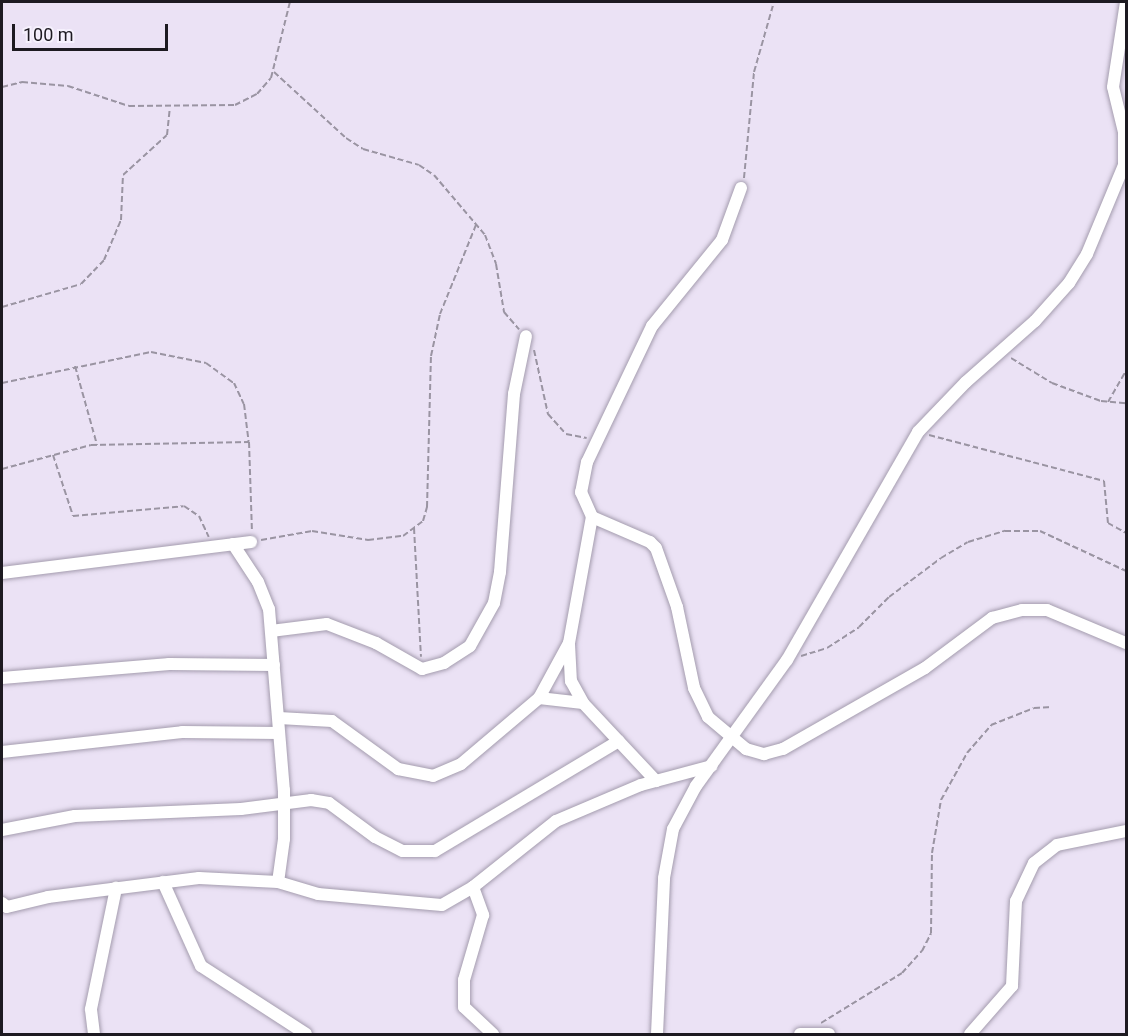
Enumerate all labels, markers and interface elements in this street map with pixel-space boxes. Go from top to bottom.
scale bar [15,12,171,50]
text: 100 m [23,24,74,45]

